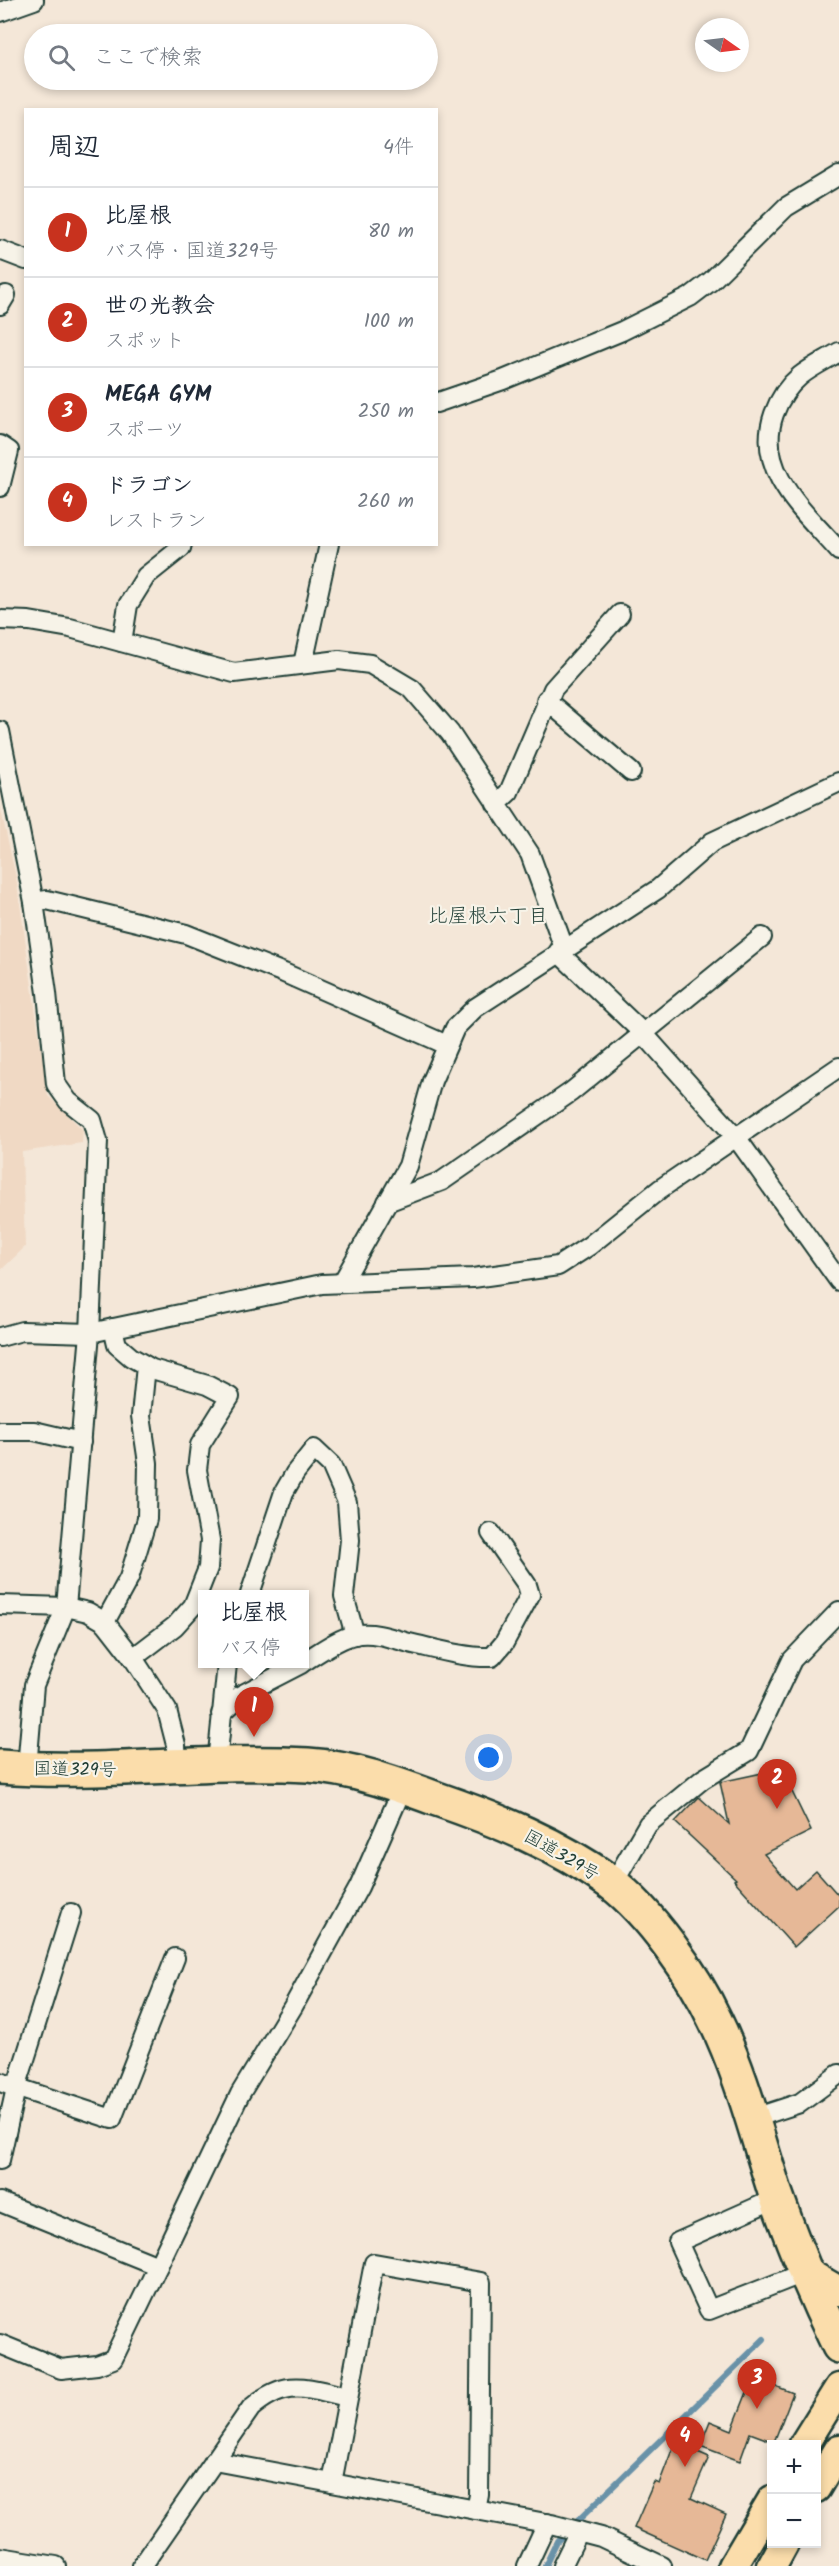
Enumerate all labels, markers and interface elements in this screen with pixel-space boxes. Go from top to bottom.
north arrow [695,18,749,72]
search box [24,24,438,90]
icon: search [45,41,78,74]
text: ここで検索 [93,41,203,76]
text: 周辺 [48,127,100,169]
text: 4件 [383,132,414,164]
text: 比屋根 [105,199,171,234]
text: 1 [64,216,71,248]
text: 80 m [368,216,414,248]
text: バス停 · 国道329号 [105,236,279,268]
text: 世の光教会 [105,289,215,324]
text: 2 [62,306,73,338]
text: 100 m [364,306,414,338]
text: スポット [105,326,185,358]
text: MEGA GYM [105,378,211,413]
text: 3 [62,396,73,428]
text: 250 m [358,396,414,428]
text: スポーツ [105,415,185,447]
text: ドラゴン [105,469,193,504]
text: 4 [62,486,73,518]
text: 260 m [357,486,414,518]
text: レストラン [105,506,207,538]
district label: 比屋根六丁目 [428,901,548,933]
popup [198,1590,309,1668]
text: 比屋根 [220,1596,287,1631]
text: バス停 [220,1633,280,1665]
pin: 1 [234,1688,274,1737]
your location [474,1743,503,1772]
street label: 国道329号 [33,1755,117,1786]
pin: 2 [758,1760,796,1809]
street label: 国道329号 [518,1823,605,1890]
pin: 3 [738,2360,777,2409]
pin: 4 [666,2418,704,2467]
map controls [767,2440,821,2548]
button: + [767,2440,821,2494]
button: − [767,2494,821,2548]

